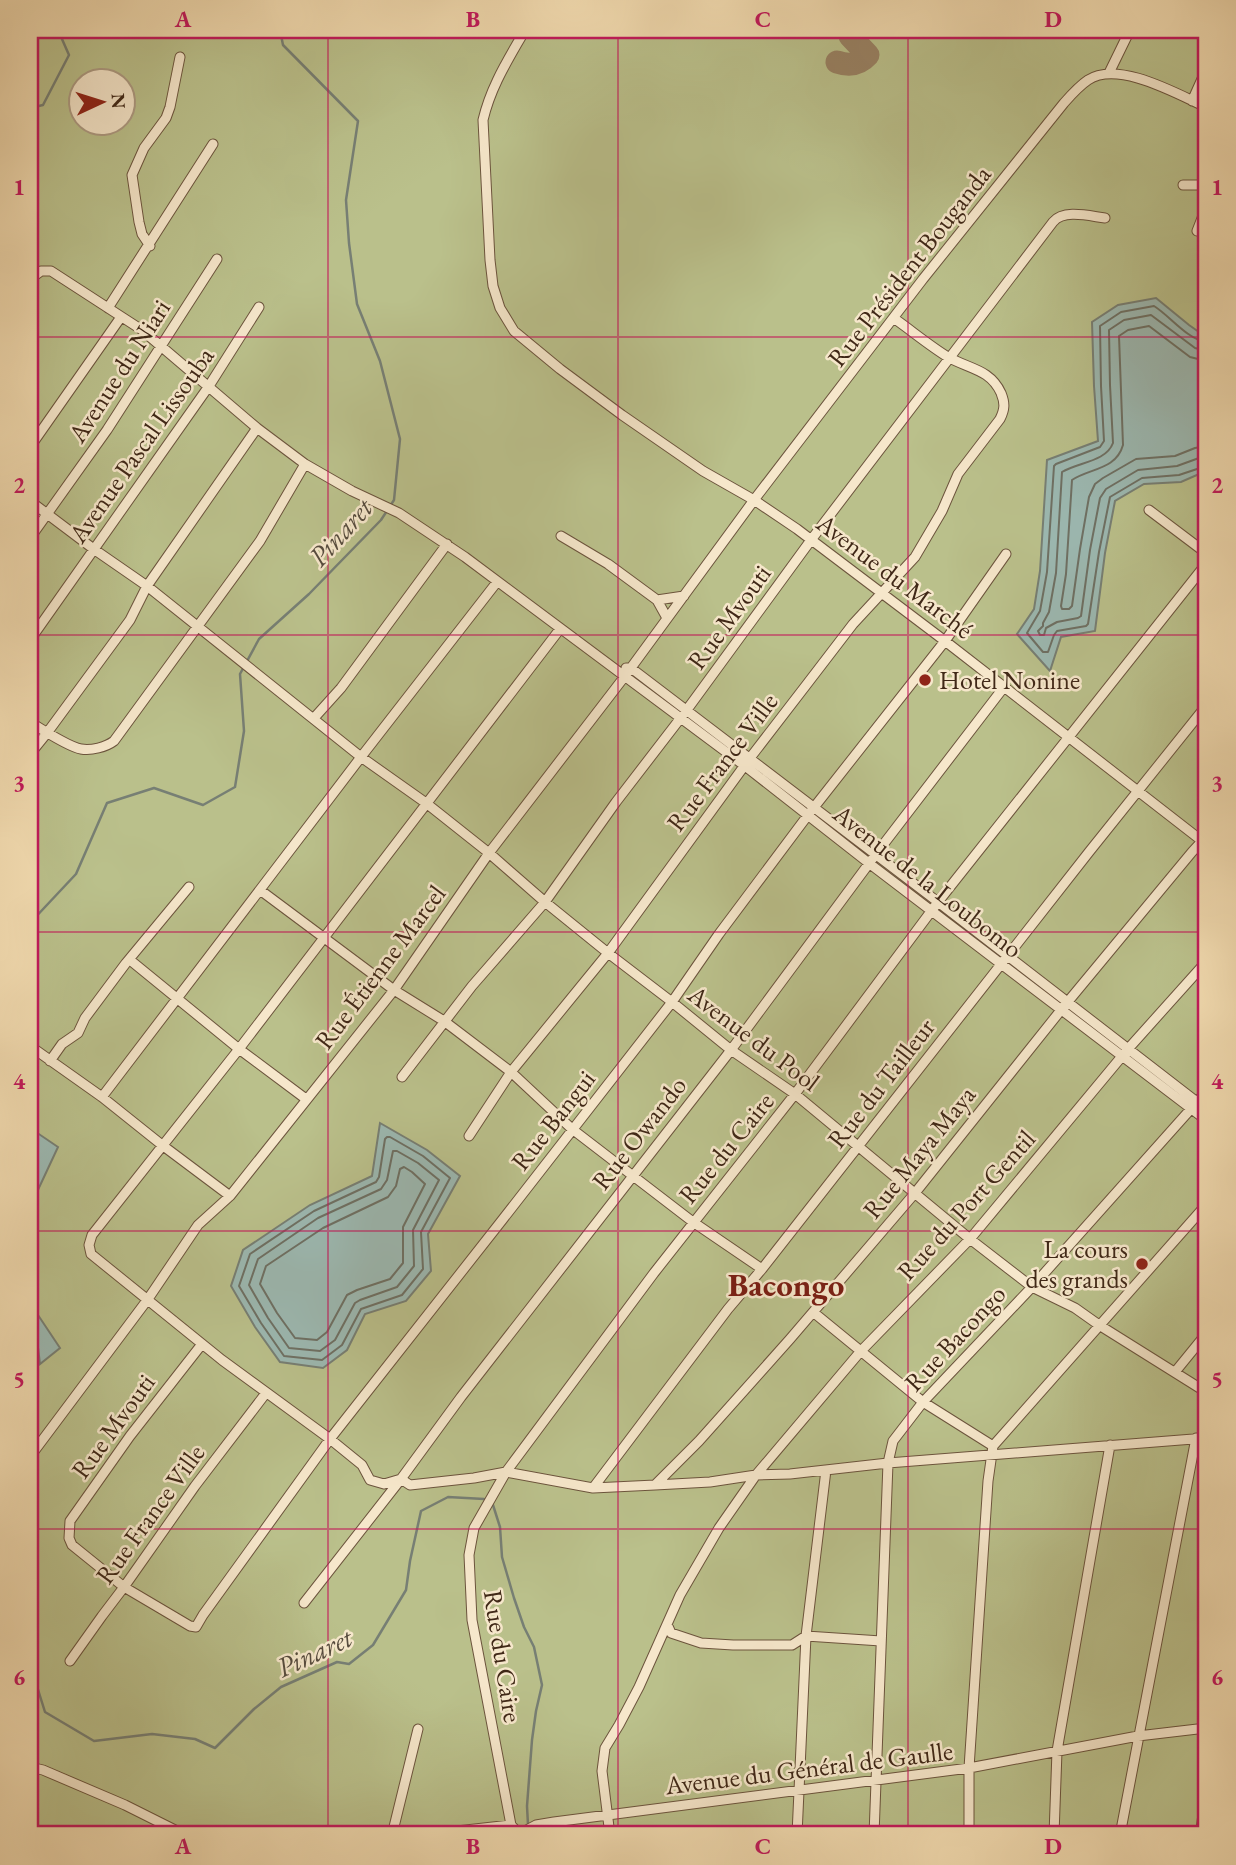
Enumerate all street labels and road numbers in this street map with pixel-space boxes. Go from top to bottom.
street label: Rue Président Bouganda [820,158,999,374]
street label: Avenue du Niari [59,293,178,450]
street label: Avenue Pascal Lissouba [60,340,222,551]
street label: Avenue du Marché [809,505,980,646]
street label: Rue Mvouti [679,558,779,676]
street label: Rue France Ville [659,686,785,838]
street label: Avenue de la Loubomo [826,796,1030,966]
street label: Rue Étienne Marcel [307,878,453,1056]
street label: Avenue du Pool [680,977,827,1099]
street label: Rue du Tailleur [820,1011,943,1155]
street label: Rue Bangui [503,1063,603,1177]
street label: Rue Owando [584,1069,694,1197]
street label: Rue Maya Maya [855,1078,983,1225]
street label: Rue du Caire [671,1085,781,1211]
street label: Rue du Port Gentil [889,1123,1043,1287]
street label: Rue Bacongo [897,1277,1013,1399]
street label: Rue Mvouti [63,1367,163,1485]
street label: Rue France Ville [88,1437,212,1591]
street label: Rue du Caire [476,1587,530,1725]
street label: Avenue du Général de Gaulle [662,1733,955,1803]

